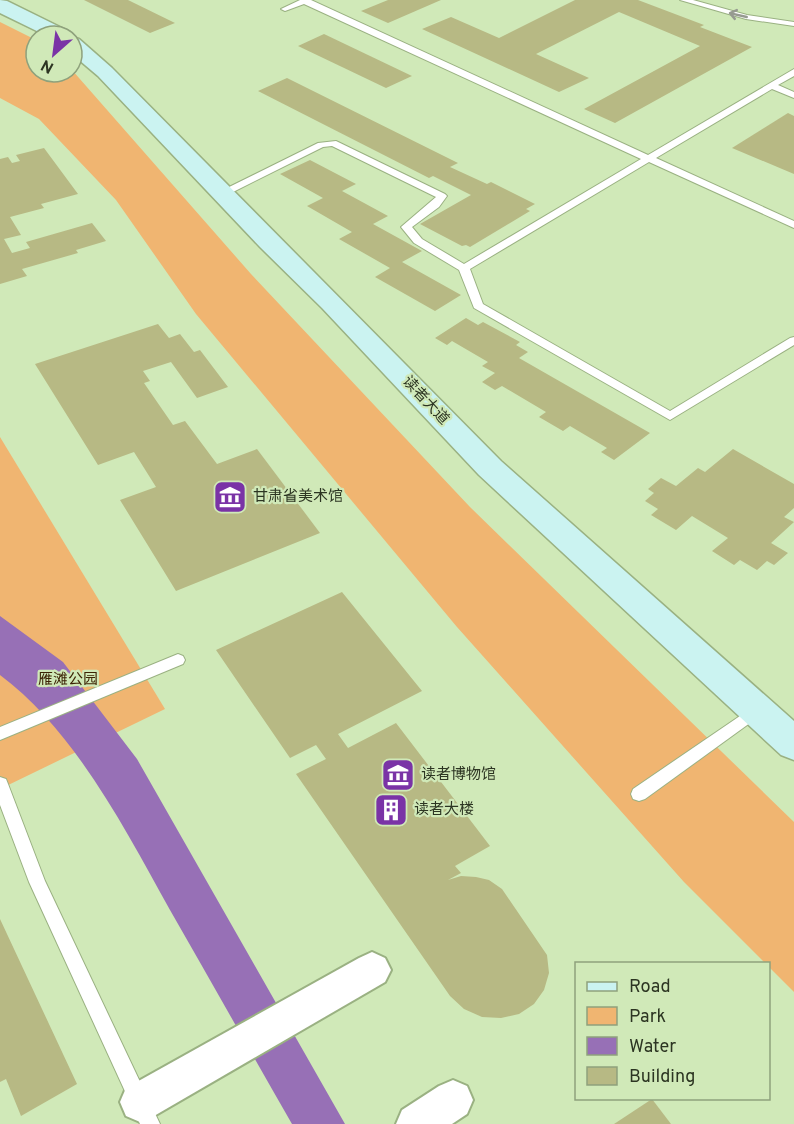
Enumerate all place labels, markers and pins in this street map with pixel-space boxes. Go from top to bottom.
museum icon: 甘肃省美术馆 [212,479,248,515]
place label: 甘肃省美术馆 [253,488,343,507]
museum icon: 读者博物馆 [380,757,416,793]
place label: 读者博物馆 [421,765,496,785]
building icon: 读者大楼 [373,792,409,828]
place label: 读者大楼 [414,801,474,820]

